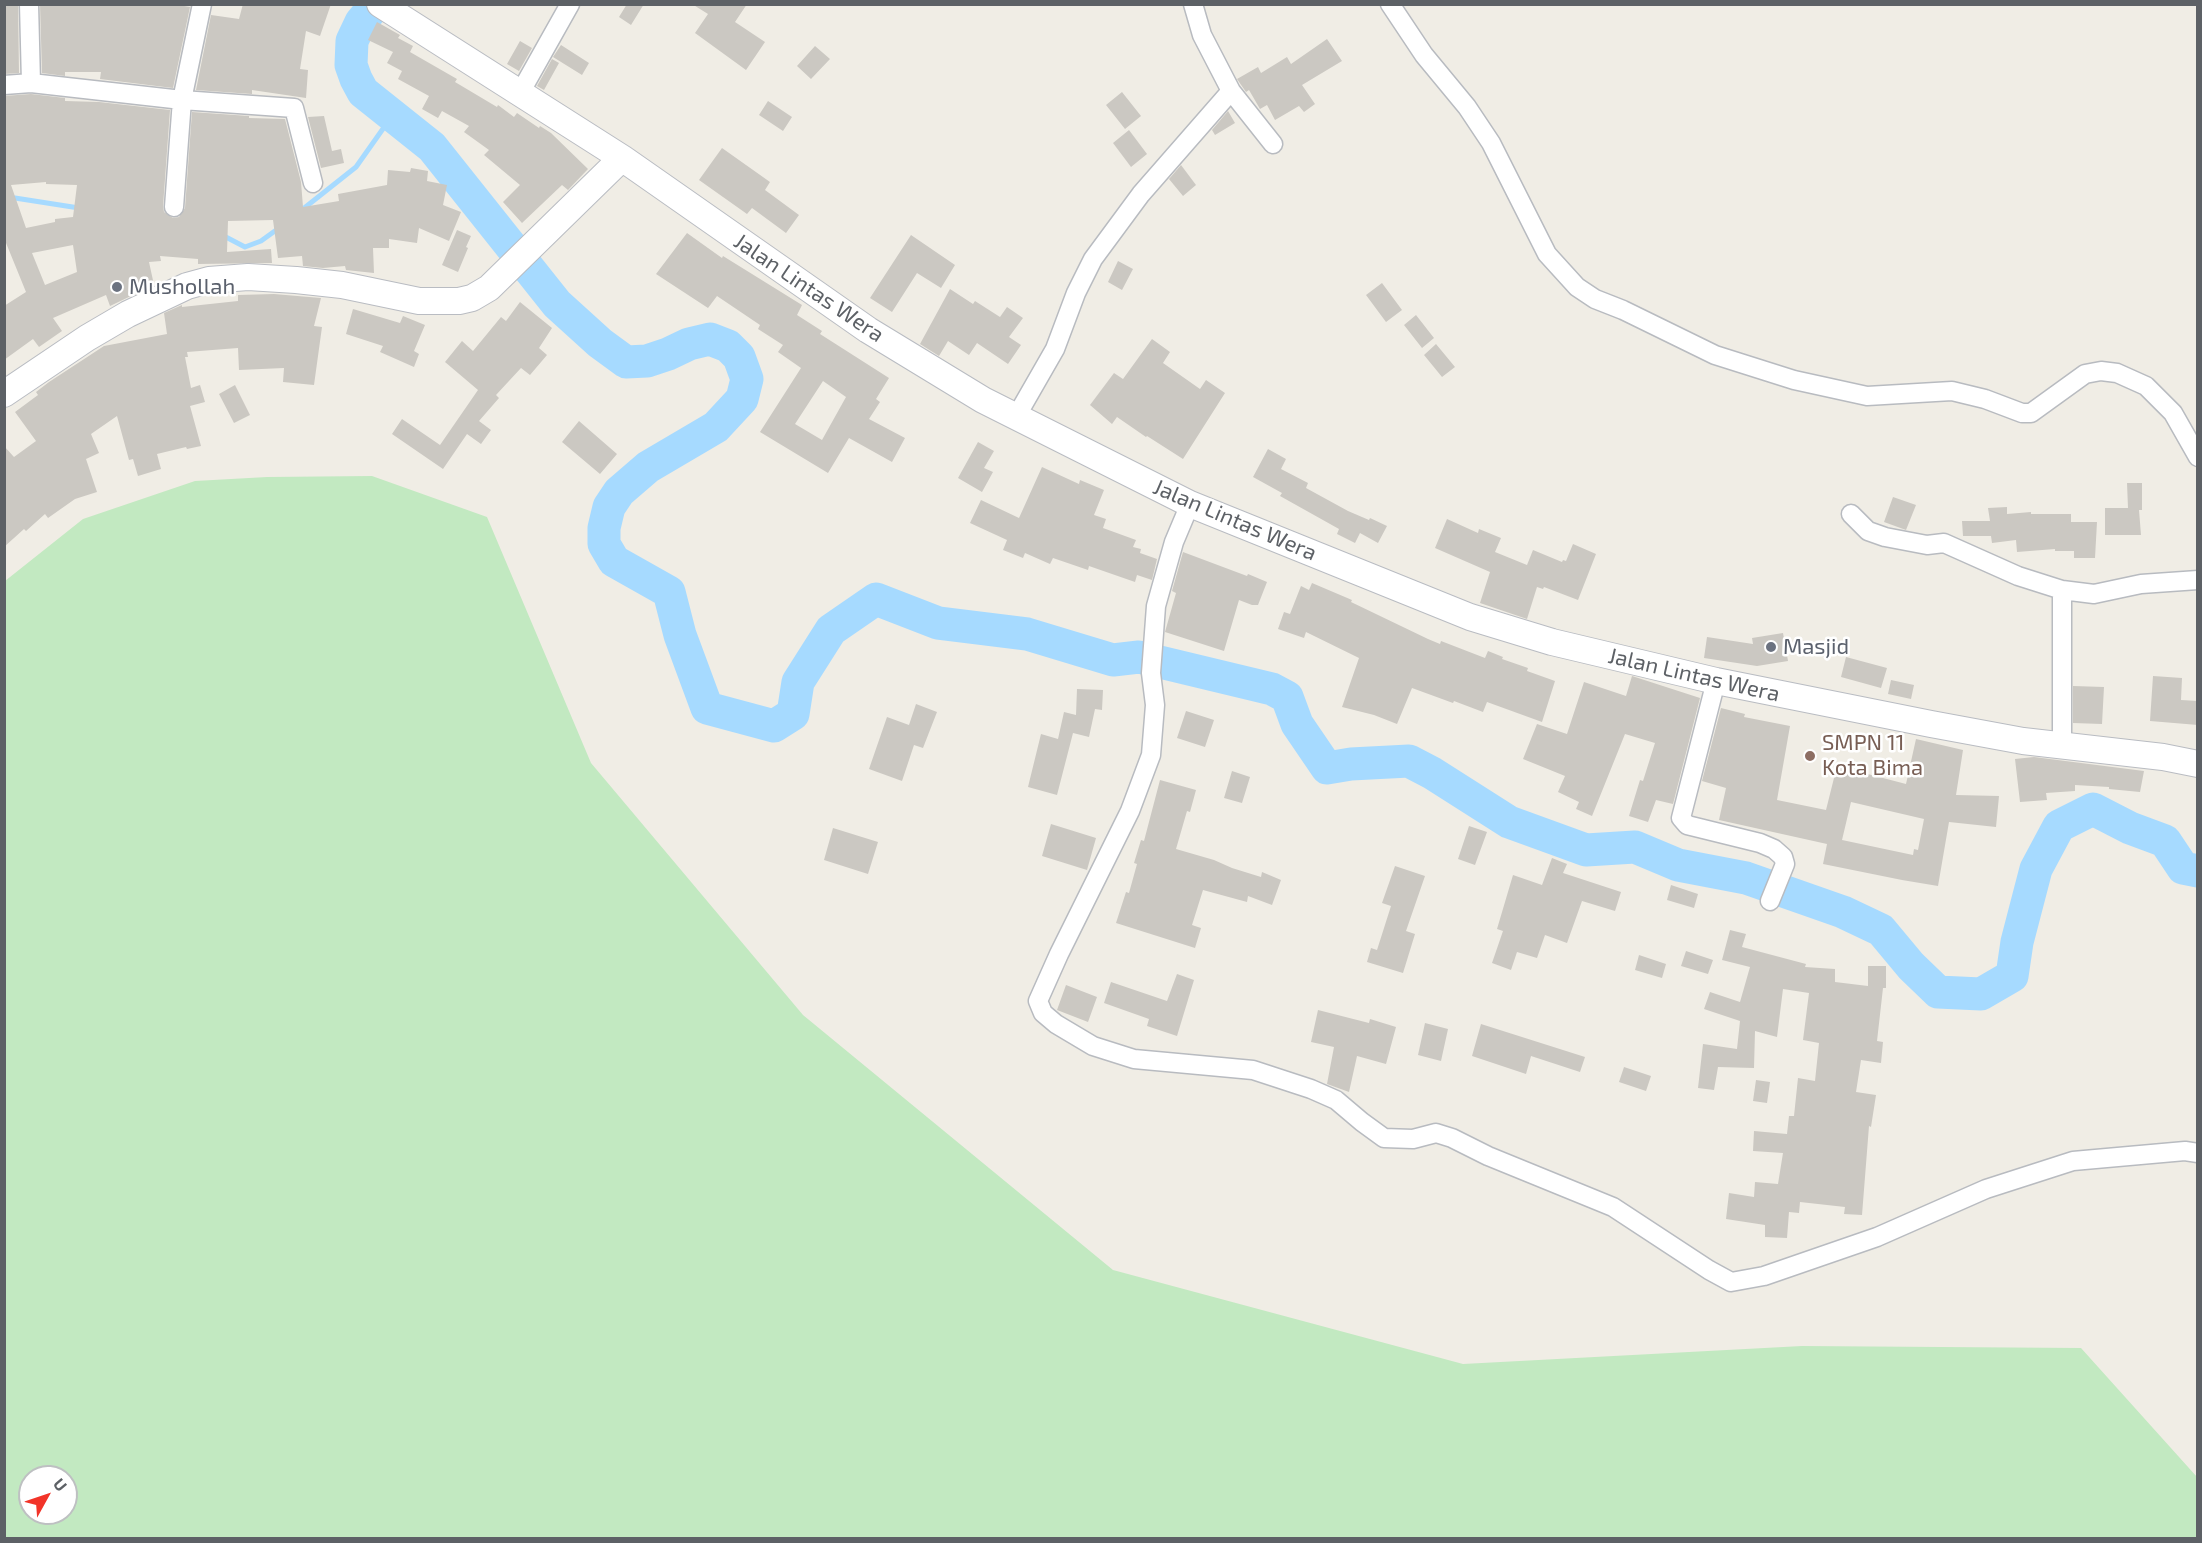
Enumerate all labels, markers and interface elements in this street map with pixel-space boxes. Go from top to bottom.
street label: Jalan Lintas Wera [729,228,889,348]
place label: Mushollah [129,274,235,300]
marker: Mushollah [110,280,124,294]
street label: Jalan Lintas Wera [1149,474,1321,566]
place label: Masjid [1783,634,1849,660]
marker: Masjid [1764,640,1778,654]
street label: Jalan Lintas Wera [1606,642,1782,708]
place label: SMPN 11 Kota Bima [1822,730,1923,782]
marker: SMPN 11 Kota Bima [1803,749,1817,763]
north arrow [18,1465,78,1525]
text: U [50,1474,71,1495]

